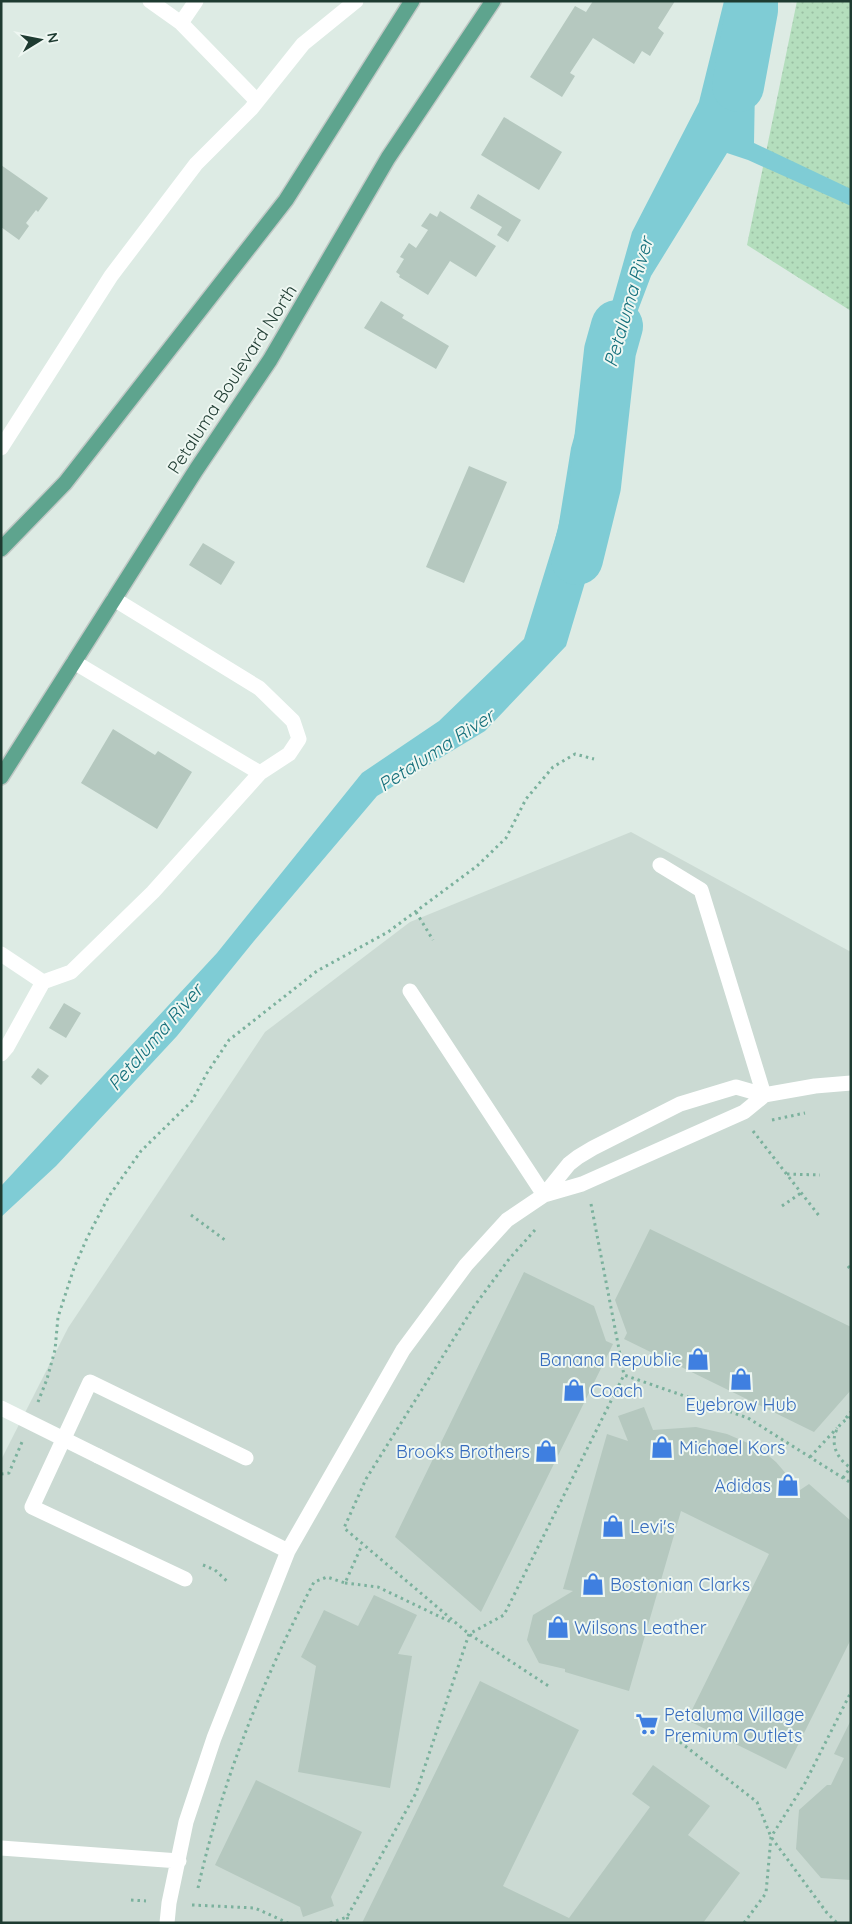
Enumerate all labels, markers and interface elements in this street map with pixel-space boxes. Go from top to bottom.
north arrow [15,15,65,65]
text: N [43,31,63,44]
water label: Petaluma River [598,232,659,370]
street label: Petaluma Boulevard North [162,280,302,478]
water label: Petaluma River [373,702,501,796]
water label: Petaluma River [102,977,210,1095]
shop icon: Banana Republic [685,1346,711,1372]
place label: Banana Republic [539,1348,681,1371]
shop icon: Eyebrow Hub [728,1366,754,1392]
shop icon: Coach [561,1377,587,1403]
place label: Coach [590,1379,643,1402]
place label: Eyebrow Hub [685,1393,797,1416]
shop icon: Michael Kors [649,1434,675,1460]
place label: Michael Kors [679,1436,785,1459]
shop icon: Brooks Brothers [533,1438,559,1464]
place label: Brooks Brothers [396,1440,530,1463]
shop icon: Adidas [775,1472,801,1498]
place label: Adidas [714,1474,771,1497]
shop icon: Levi's [600,1513,626,1539]
place label: Levi's [630,1515,675,1538]
shop icon: Bostonian Clarks [580,1571,606,1597]
place label: Bostonian Clarks [610,1573,750,1596]
shop icon: Wilsons Leather [545,1614,571,1640]
place label: Wilsons Leather [574,1616,707,1639]
place label: Petaluma Village Premium Outlets [664,1703,804,1747]
supermarket icon: Petaluma Village Premium Outlets [634,1711,660,1737]

